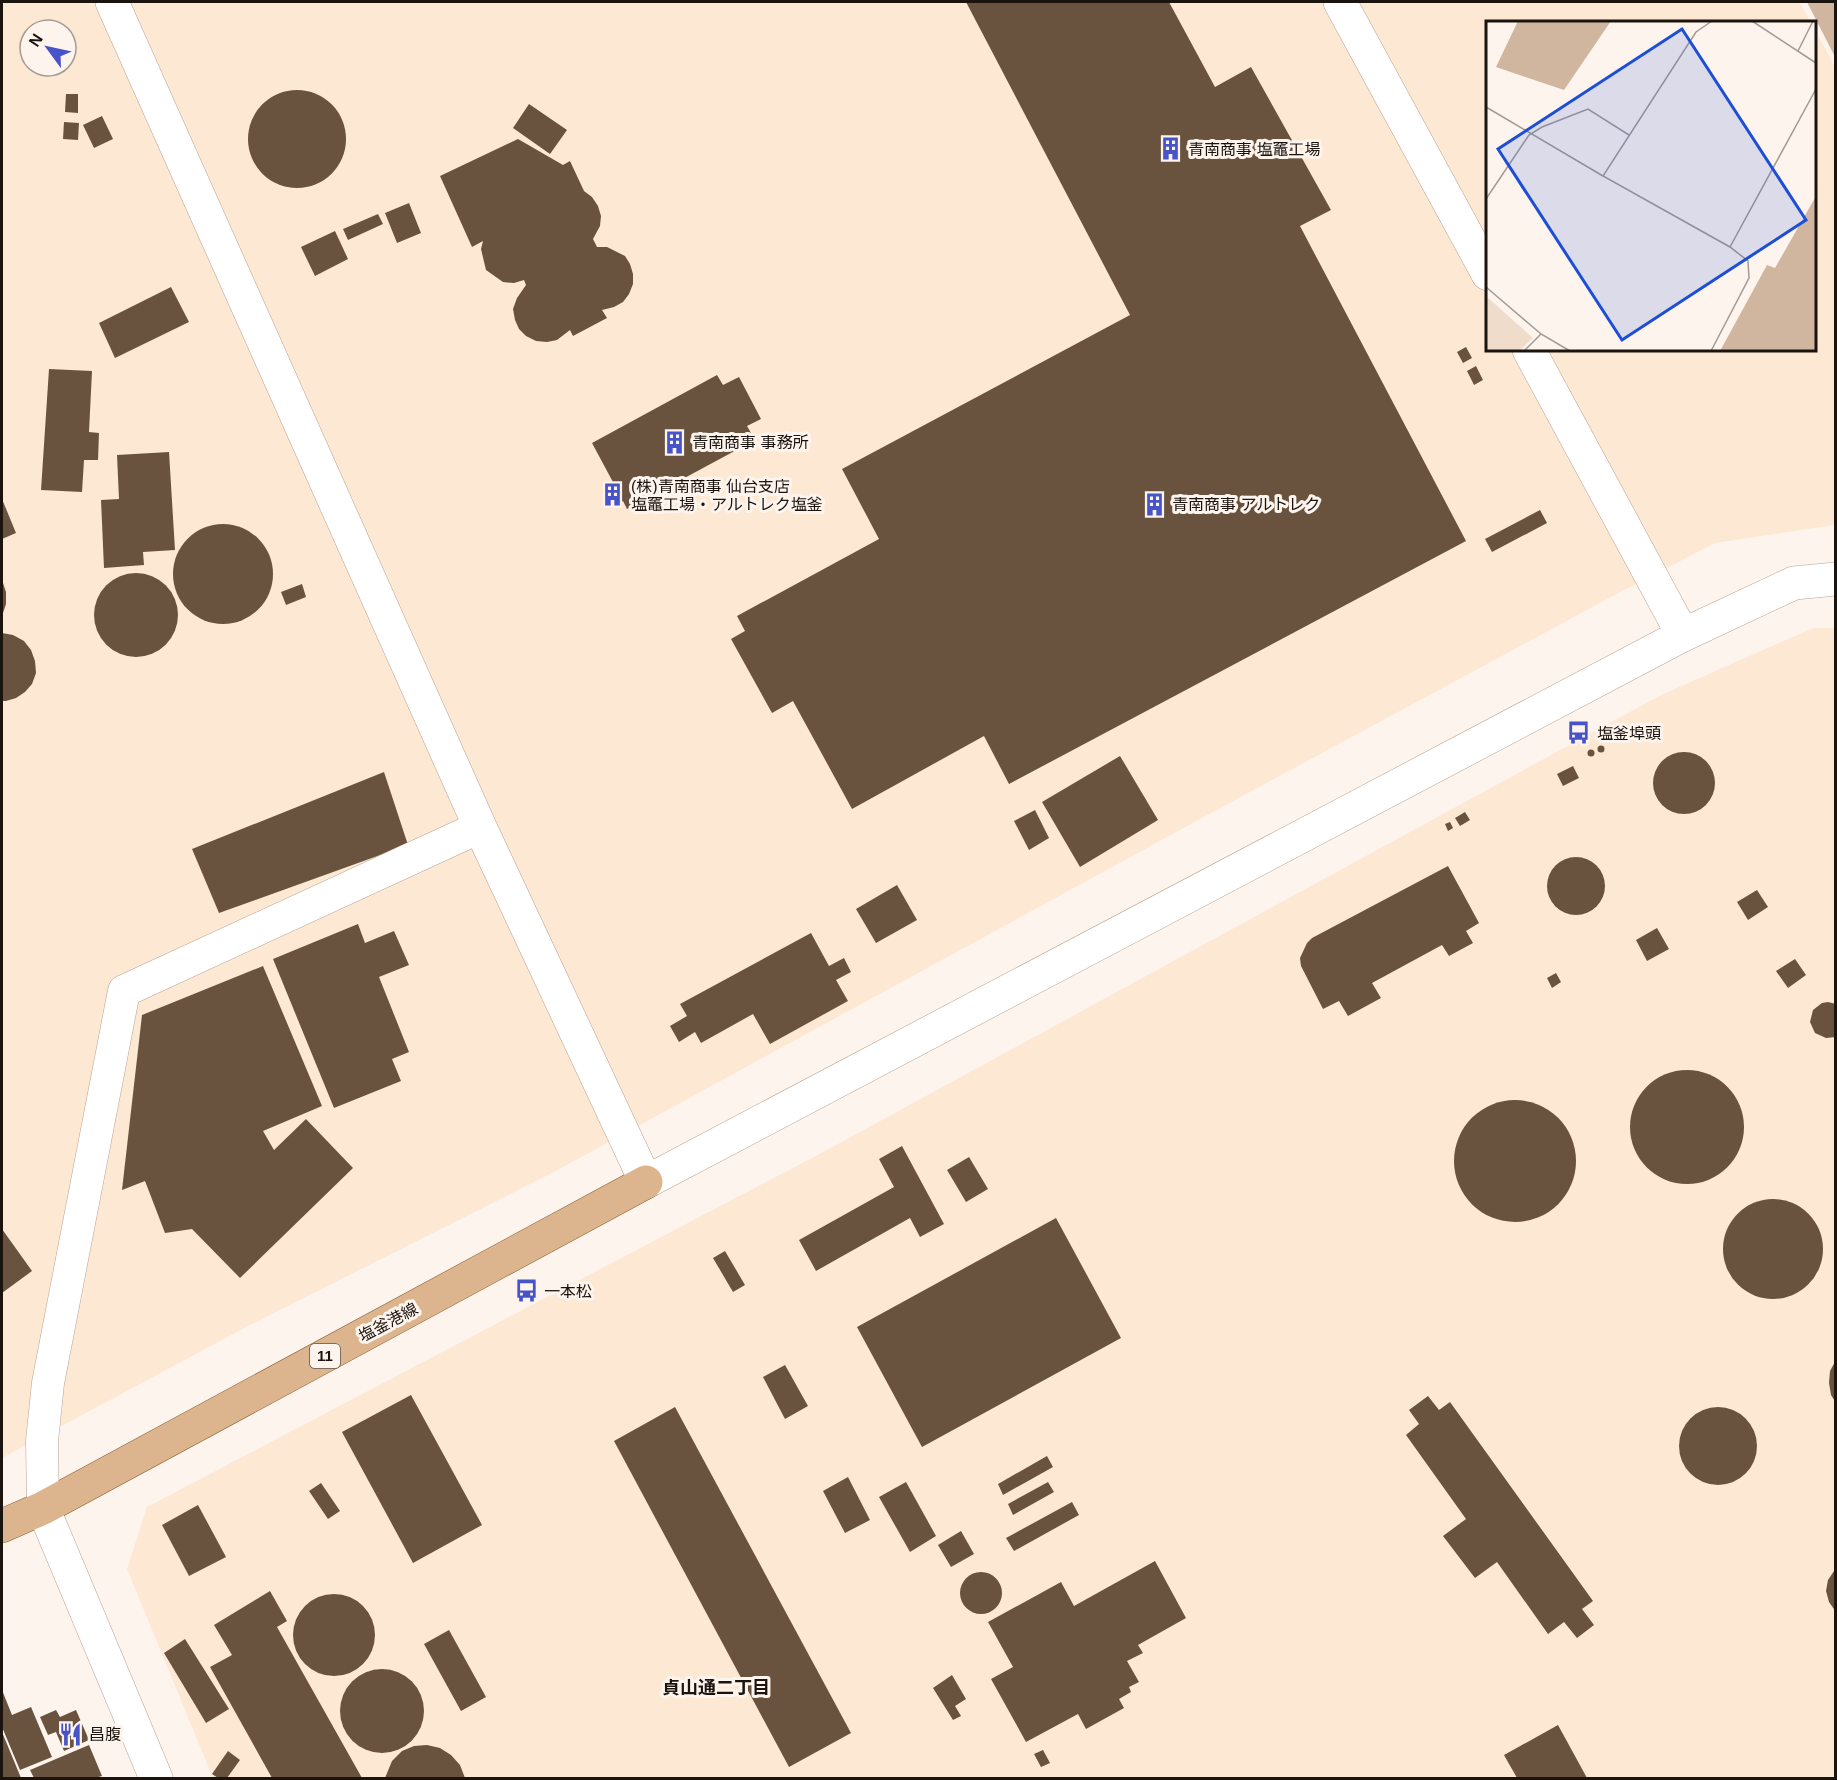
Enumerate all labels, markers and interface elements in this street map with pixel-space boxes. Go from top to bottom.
north arrow [18,18,78,78]
inset map [1486,21,1816,351]
text: N [26,31,46,50]
building icon: 青南商事 塩竈工場 [1157,136,1183,162]
place label: 青南商事 塩竈工場 [1188,141,1320,158]
building icon: 青南商事 事務所 [661,429,687,455]
place label: 青南商事 事務所 [692,434,808,451]
place label: (株)青南商事 仙台支店 塩竈工場・アルトレク塩釜 [631,478,823,513]
building icon: (株)青南商事 仙台支店 塩竈工場・アルトレク塩釜 [600,482,626,508]
building icon: 青南商事 アルトレク [1141,491,1167,517]
place label: 青南商事 アルトレク [1172,496,1320,513]
bus stop icon: 塩釜埠頭 [1566,720,1592,746]
place label: 塩釜埠頭 [1597,725,1661,742]
bus stop icon: 一本松 [513,1278,539,1304]
place label: 一本松 [544,1283,592,1300]
street label: 塩釜港線 [356,1300,420,1345]
road number: 11 [310,1344,340,1368]
district label: 貞山通二丁目 [662,1678,770,1698]
restaurant icon: 昌腹 [58,1721,84,1747]
place label: 昌腹 [89,1726,121,1743]

